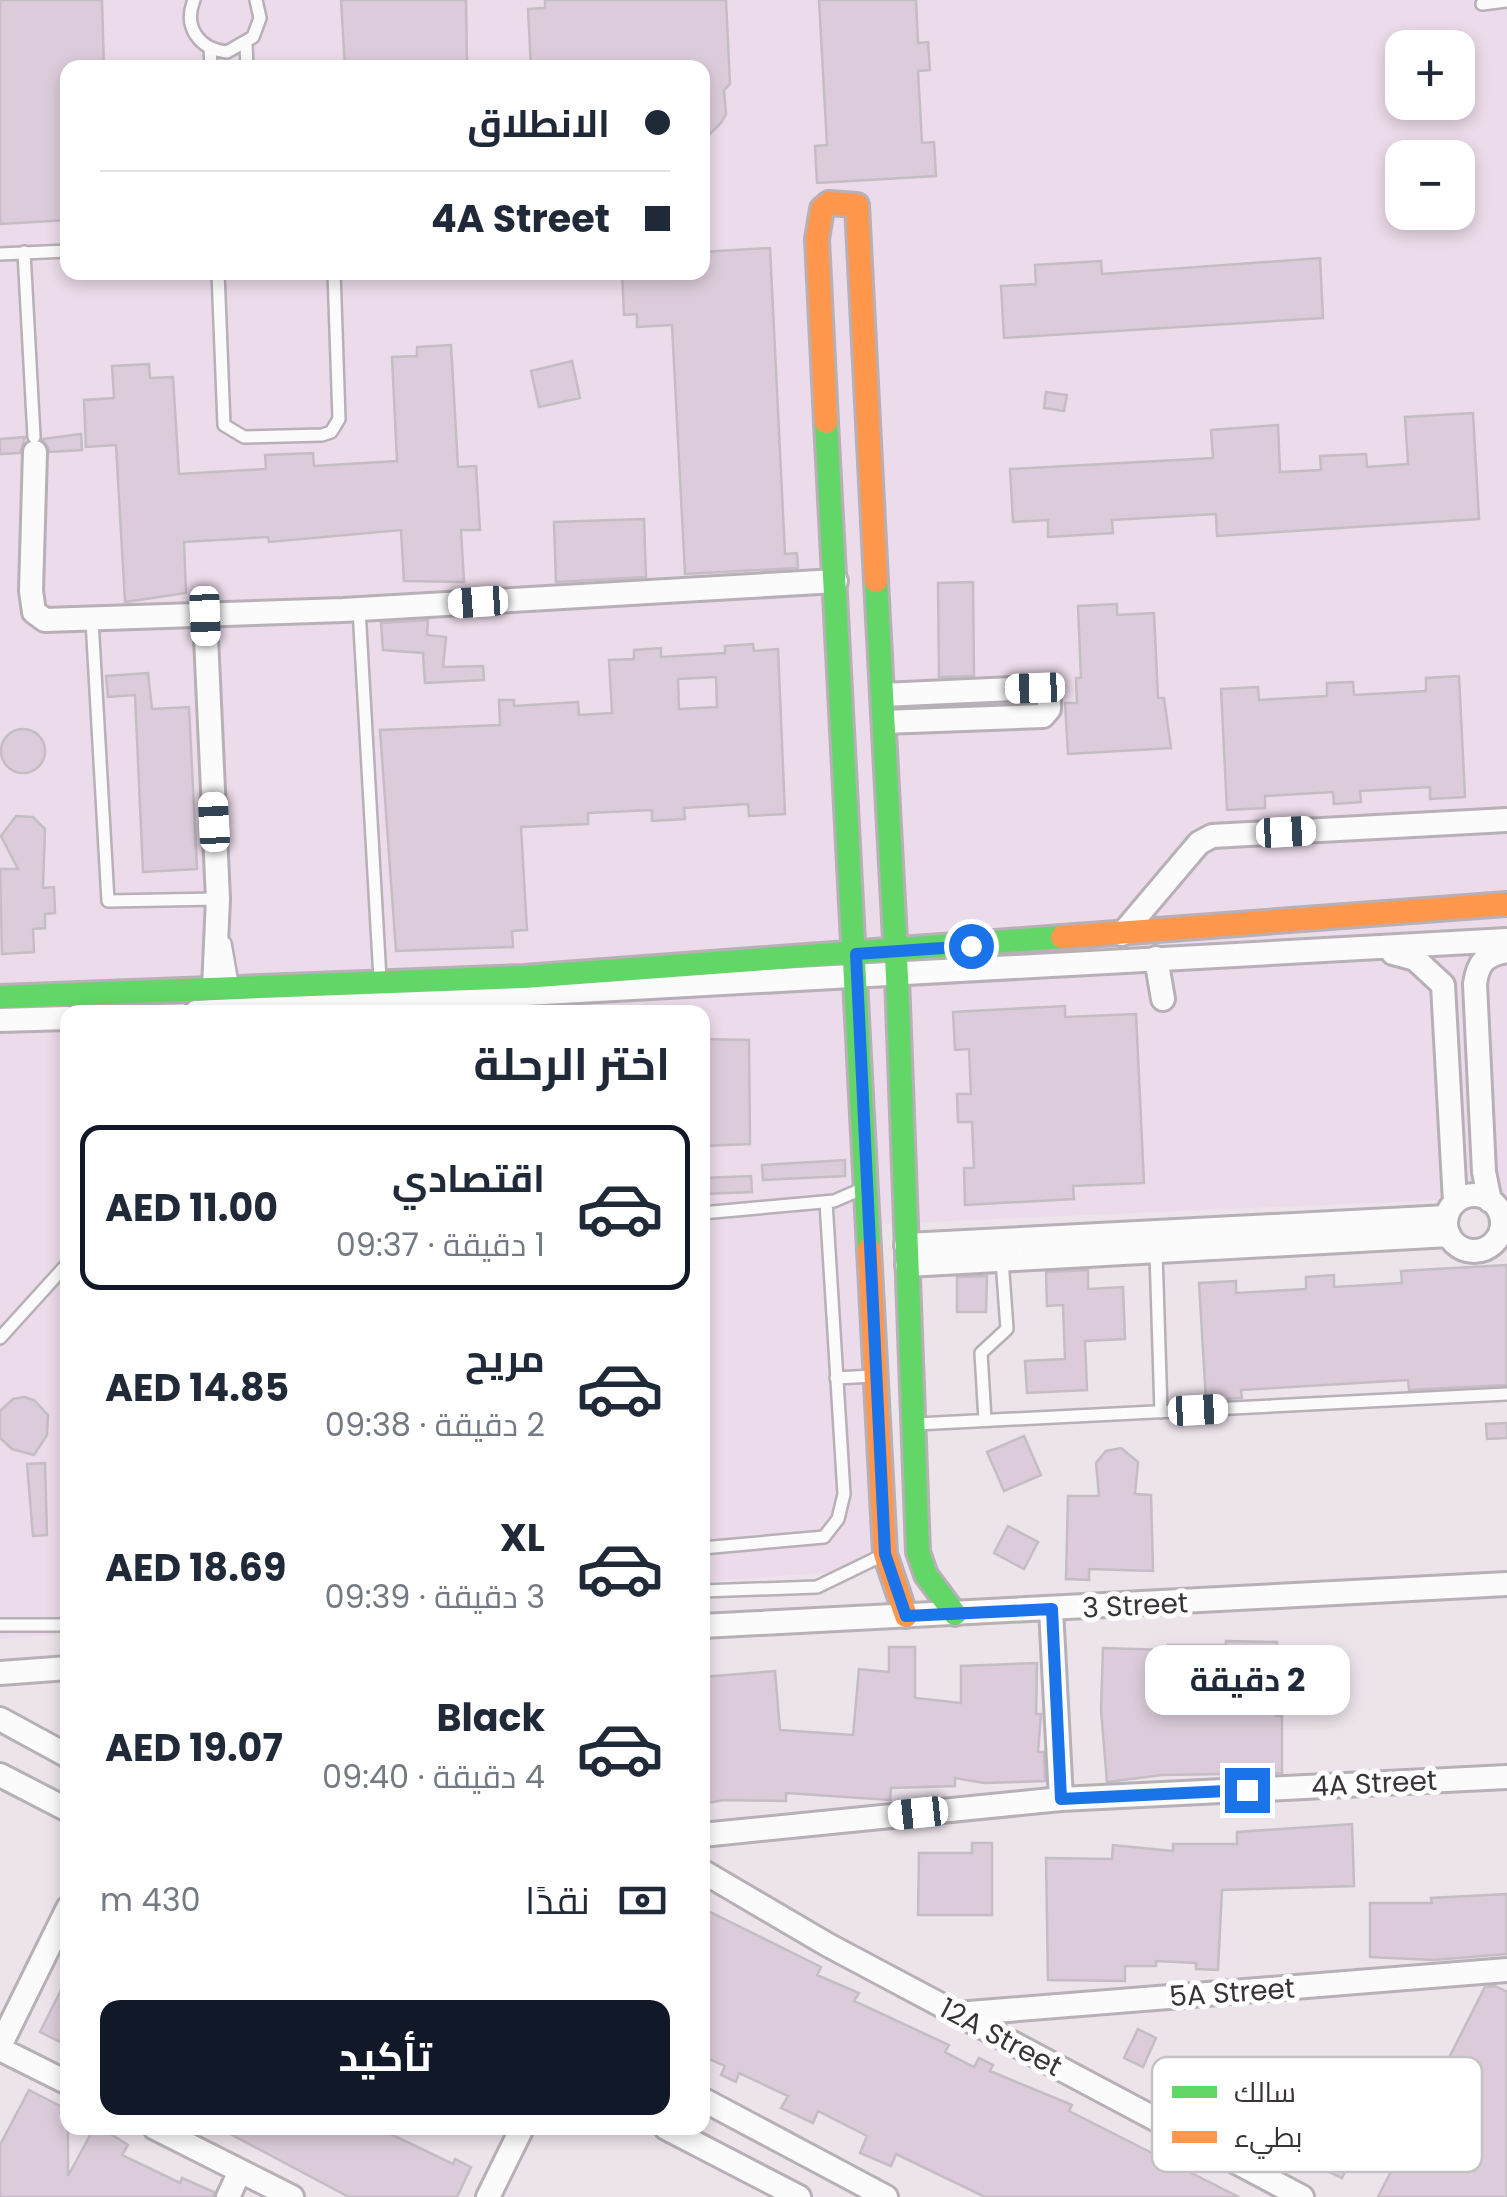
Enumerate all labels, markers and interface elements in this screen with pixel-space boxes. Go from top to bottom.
map controls [1385,30,1475,230]
button: + [1385,30,1475,120]
text: الانطلاق [467,97,610,150]
button: − [1385,140,1475,230]
text: 4A Street [431,192,610,245]
car [189,585,221,647]
car [447,585,509,619]
car [1004,672,1066,704]
car [197,791,231,853]
car [1255,815,1317,849]
route start [949,924,994,969]
text: اختر الرحلة [473,1033,670,1096]
text: اقتصادي [392,1152,545,1205]
icon: car [575,1163,665,1253]
text: AED 11.00 [105,1181,278,1234]
text: 1 دقيقة · 09:37 [336,1222,545,1267]
text: مريح [465,1332,545,1385]
icon: car [575,1343,665,1433]
text: AED 14.85 [105,1361,289,1414]
car [1167,1393,1229,1427]
text: 2 دقيقة · 09:38 [325,1402,545,1447]
text: XL [500,1511,545,1564]
icon: car [575,1523,665,1613]
text: AED 18.69 [105,1541,286,1594]
text: 3 دقيقة · 09:39 [324,1574,545,1619]
street label: 3 Street [1081,1583,1189,1628]
callout: 2 دقيقة [1144,1645,1350,1715]
text: 2 دقيقة [1190,1657,1305,1702]
text: Black [436,1691,545,1744]
icon: car [575,1703,665,1793]
text: AED 19.07 [105,1721,283,1774]
text: 4 دقيقة · 09:40 [322,1754,545,1799]
street label: 4A Street [1310,1761,1438,1806]
route end [1225,1768,1270,1813]
car [887,1795,949,1831]
icon: cash [615,1873,670,1928]
text: نقدًا [525,1874,590,1927]
text: 430 m [100,1877,201,1922]
street label: 5A Street [1168,1969,1296,2016]
street label: 12A Street [933,1989,1069,2086]
button: تأكيد [100,2000,670,2115]
legend [1152,2057,1482,2172]
text: سالك [1234,2073,1296,2112]
text: بطيء [1234,2118,1302,2159]

